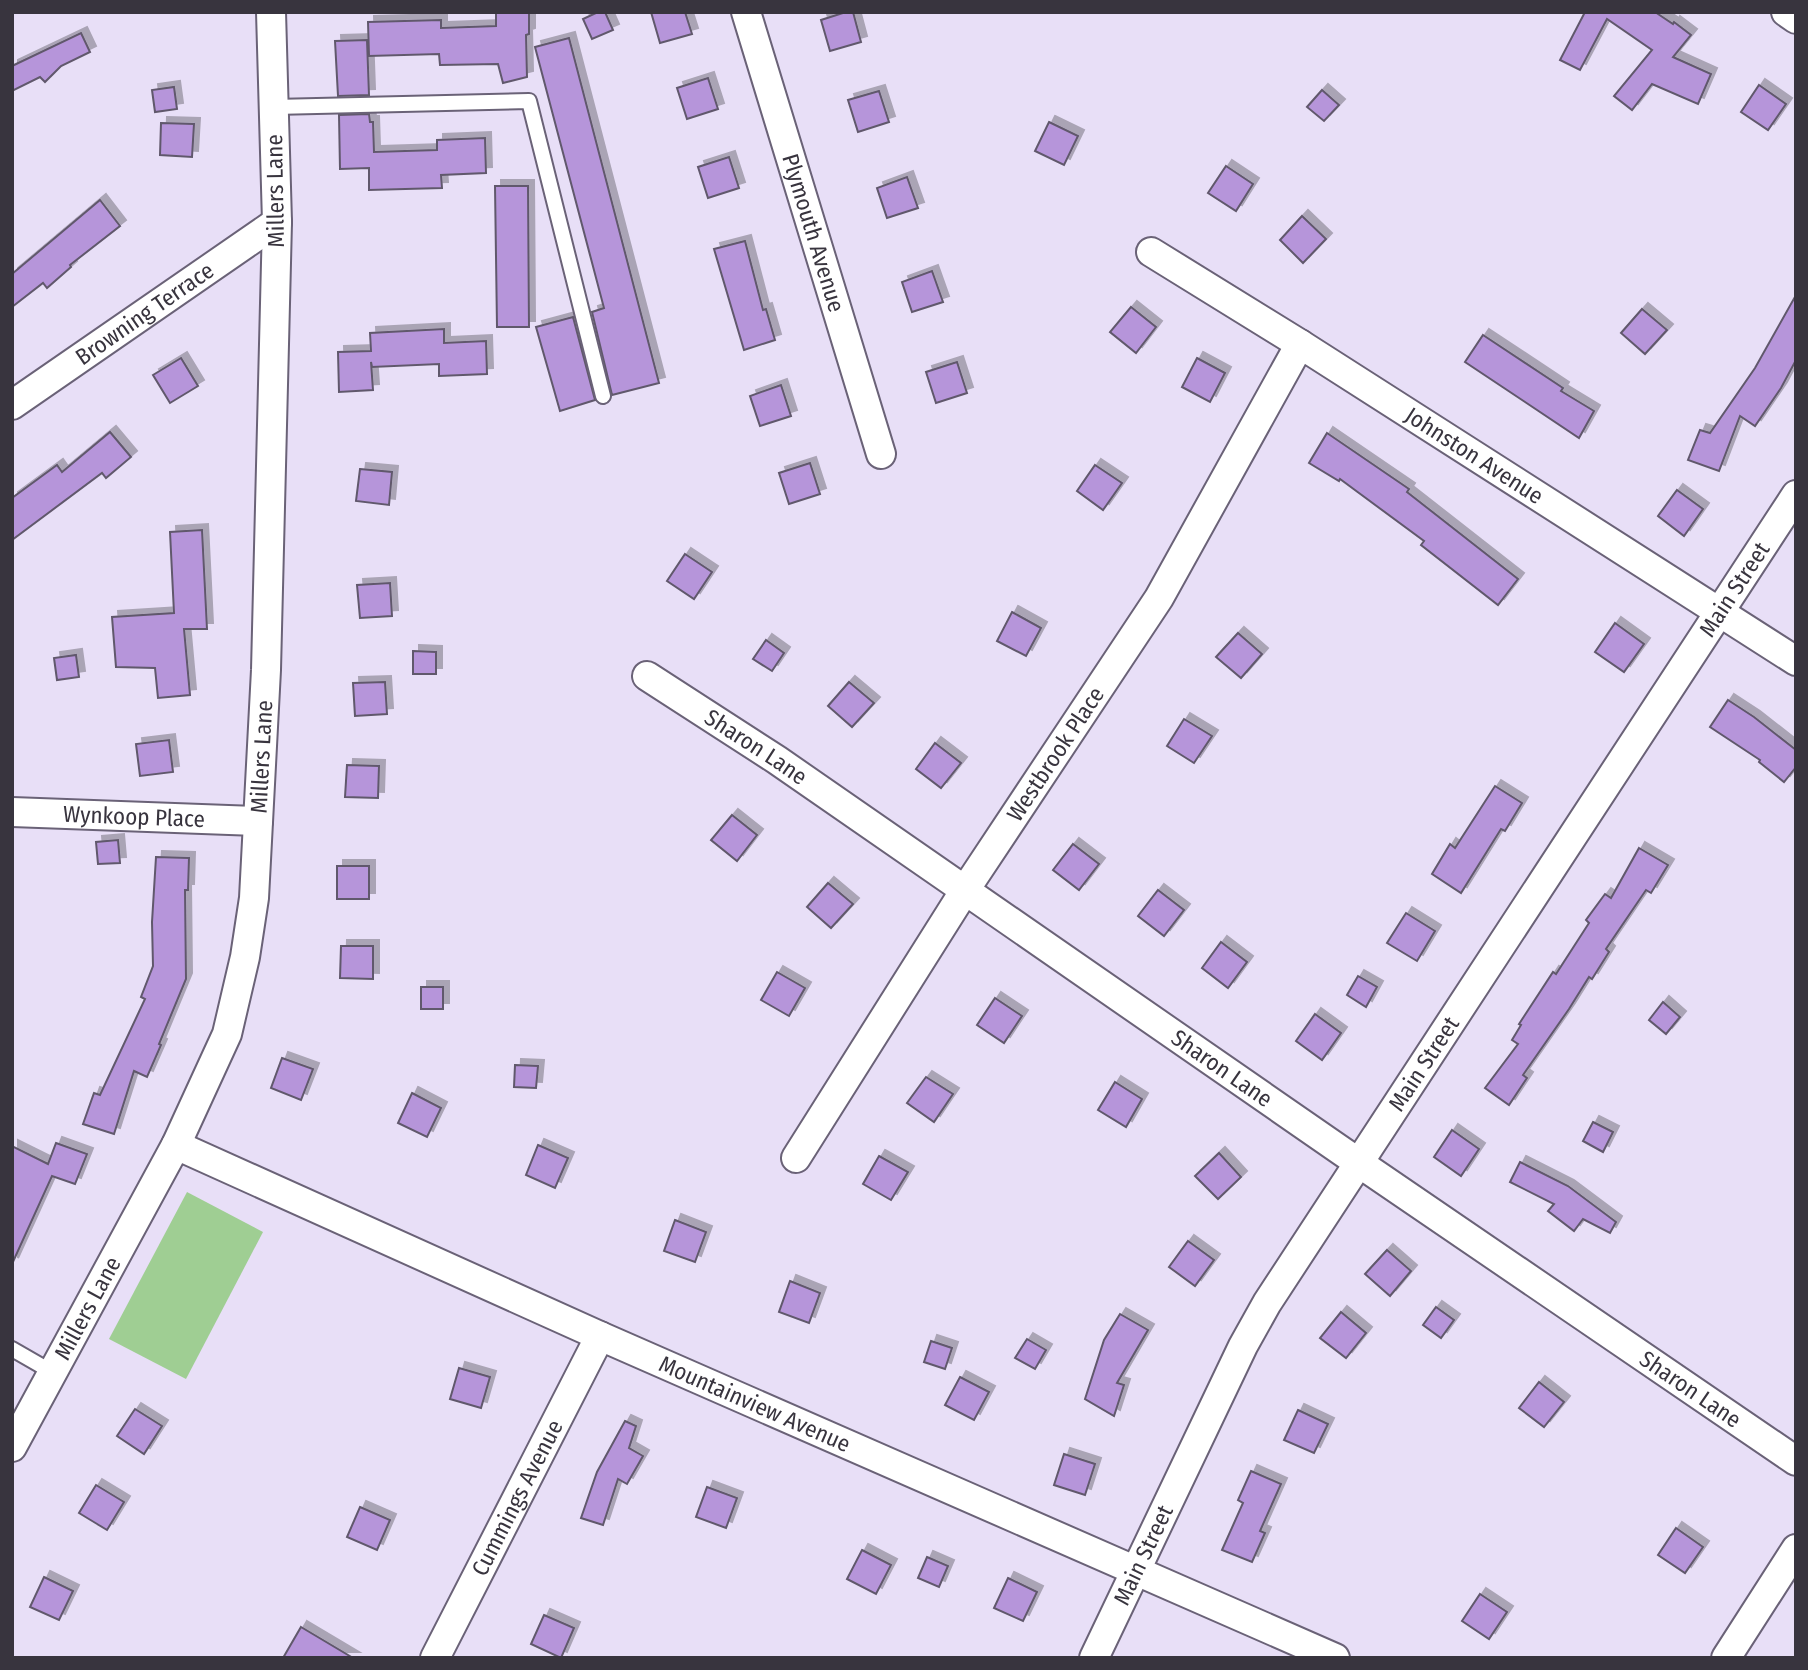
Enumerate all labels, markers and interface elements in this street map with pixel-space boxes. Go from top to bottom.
street label: Millers Lane [260,134,290,248]
street label: Plymouth Avenue [776,150,851,315]
street label: Browning Terrace [70,256,219,371]
street label: Johnston Avenue [1400,401,1549,510]
street label: Main Street [1693,536,1776,642]
street label: Westbrook Place [1001,682,1110,827]
street label: Millers Lane [244,699,278,814]
street label: Sharon Lane [700,703,813,791]
street label: Wynkoop Place [63,800,205,833]
street label: Main Street [1382,1011,1465,1116]
street label: Sharon Lane [1166,1023,1278,1113]
street label: Millers Lane [48,1252,127,1365]
street label: Sharon Lane [1634,1345,1747,1434]
street label: Mountainview Avenue [655,1350,855,1458]
street label: Cummings Avenue [465,1415,569,1581]
street label: Main Street [1107,1500,1179,1610]

